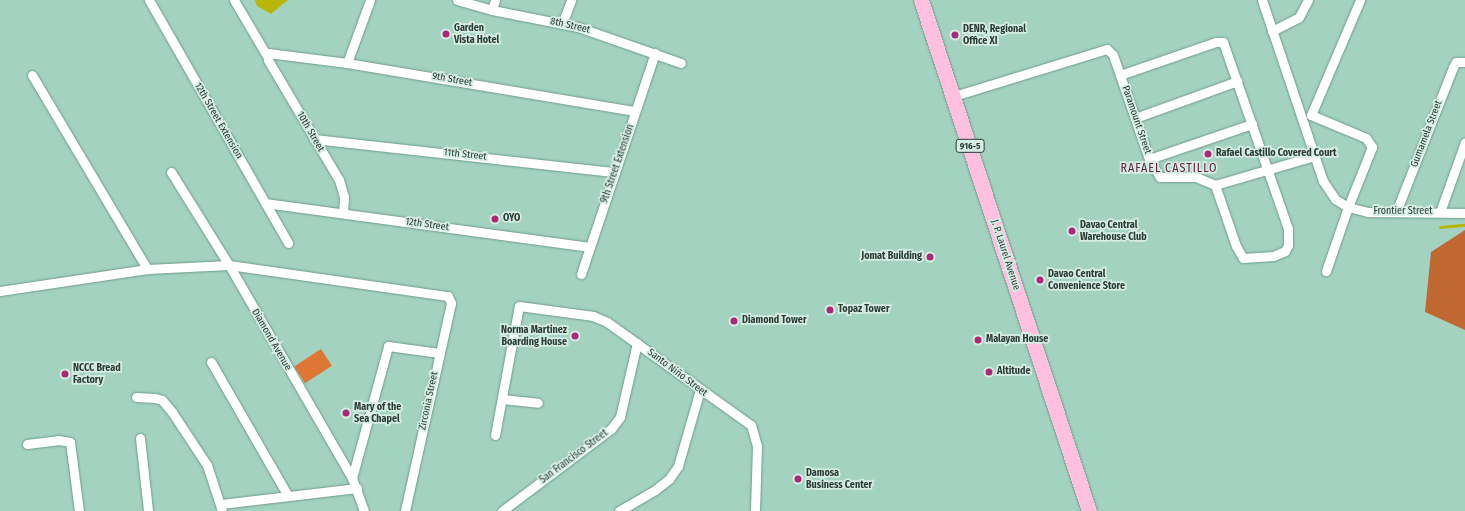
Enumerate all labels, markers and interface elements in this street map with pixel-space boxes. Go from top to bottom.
street label: 8th Street [549,16,591,36]
place label: Garden Vista Hotel [454,22,499,46]
place label: DENR, Regional Office XI [963,23,1026,46]
marker: Garden Vista Hotel [441,29,451,39]
marker: DENR, Regional Office XI [950,30,960,40]
street label: 9th Street [431,71,473,89]
street label: 12th Street Extension [191,81,245,161]
street label: Paramount Street [1119,84,1153,156]
street label: Gumamela Street [1409,99,1445,169]
street label: 10th Street [294,110,326,154]
street label: 9th Street Extension [599,123,637,205]
road number: 916-5 [955,139,985,153]
street label: 11th Street [443,147,487,163]
place label: Rafael Castillo Covered Court [1216,148,1337,160]
marker: Rafael Castillo Covered Court [1203,149,1213,159]
district label: RAFAEL CASTILLO [1120,162,1218,176]
street label: Frontier Street [1374,206,1432,218]
place label: OYO [503,213,520,225]
marker: OYO [490,214,500,224]
street label: 12th Street [404,216,450,234]
street label: J. P. Laurel Avenue [988,218,1022,292]
place label: Davao Central Warehouse Club [1080,219,1147,242]
marker: Davao Central Warehouse Club [1067,226,1077,236]
place label: Jomat Building [861,251,922,263]
marker: Jomat Building [925,252,935,262]
place label: Davao Central Convenience Store [1048,268,1125,292]
marker: Davao Central Convenience Store [1035,275,1045,285]
place label: Topaz Tower [838,304,890,316]
marker: Topaz Tower [825,305,835,315]
street label: Diamond Avenue [249,307,293,373]
place label: Diamond Tower [742,315,807,327]
marker: Diamond Tower [729,316,739,326]
place label: Norma Martinez Boarding House [501,324,567,348]
marker: Norma Martinez Boarding House [570,331,580,341]
place label: Malayan House [986,334,1048,346]
marker: Malayan House [973,335,983,345]
street label: Santo Niño Street [645,347,709,399]
place label: NCCC Bread Factory [73,362,121,386]
place label: Altitude [997,366,1030,378]
marker: Altitude [984,367,994,377]
marker: NCCC Bread Factory [60,369,70,379]
street label: Zirconia Street [417,371,441,431]
place label: Mary of the Sea Chapel [354,401,401,424]
marker: Mary of the Sea Chapel [341,408,351,418]
street label: San Francisco Street [538,427,610,487]
place label: Damosa Business Center [806,467,872,490]
marker: Damosa Business Center [793,474,803,484]

